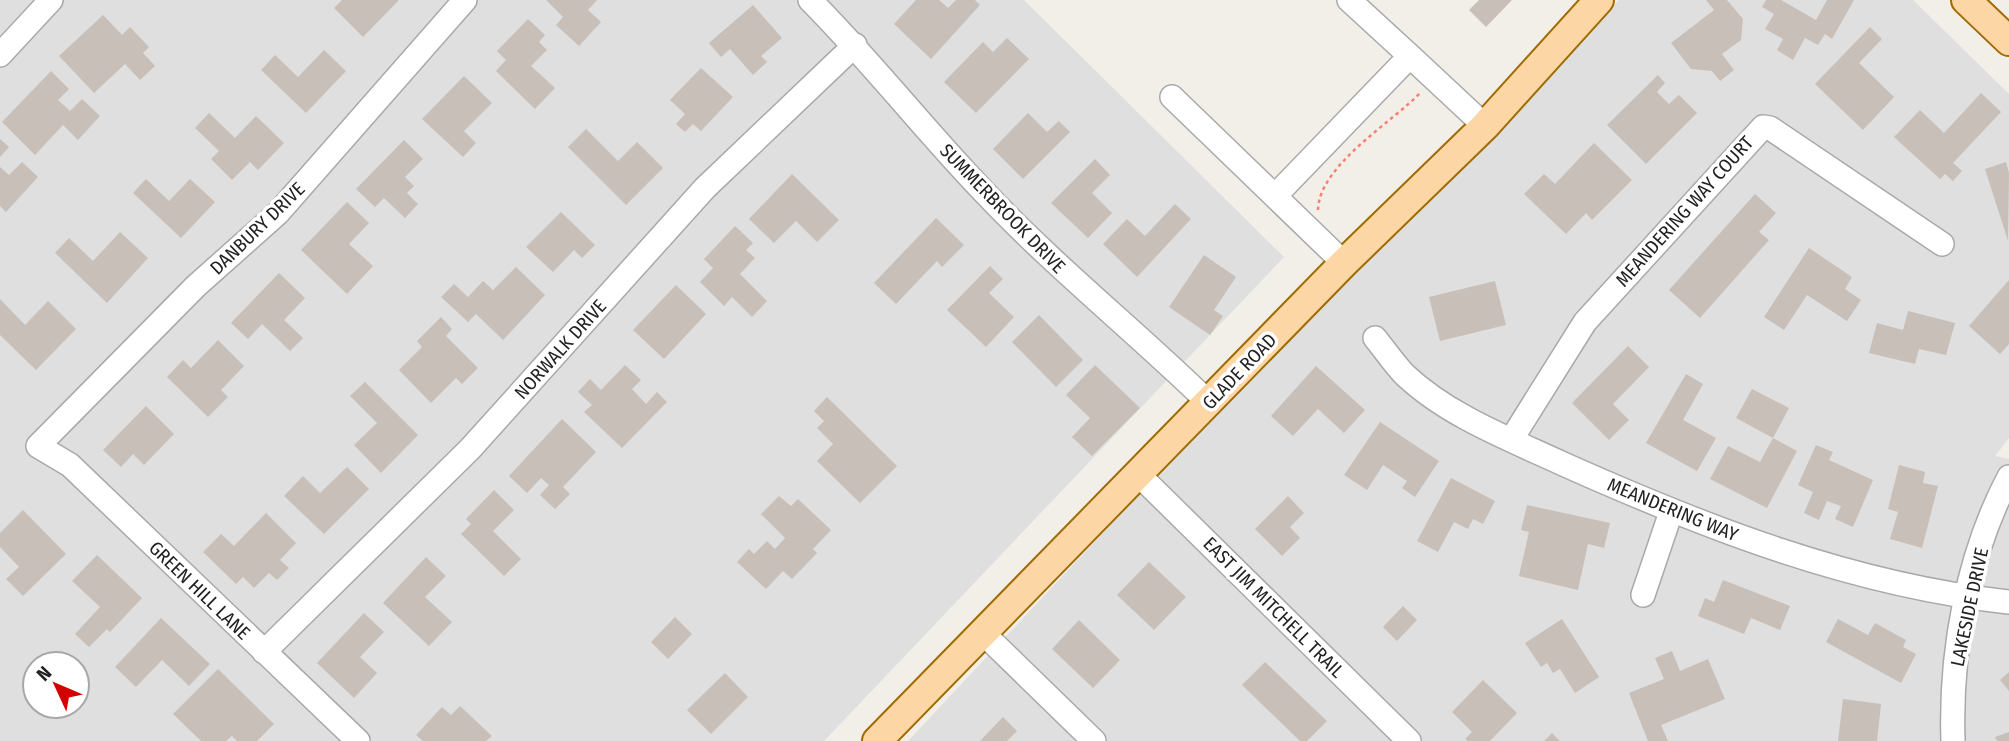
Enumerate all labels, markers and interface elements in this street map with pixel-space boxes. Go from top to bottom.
street label: MEANDERING WAY COURT [1611,131,1758,291]
street label: SUMMERBROOK DRIVE [935,139,1070,278]
street label: DANBURY DRIVE [205,177,310,279]
street label: NORWALK DRIVE [510,295,611,404]
street label: GLADE ROAD [1198,329,1281,414]
street label: MEANDERING WAY [1604,473,1742,546]
street label: EAST JIM MITCHELL TRAIL [1198,532,1349,683]
street label: GREEN HILL LANE [144,536,255,644]
street label: LAKESIDE DRIVE [1946,545,1993,669]
north arrow [21,650,91,720]
text: N [32,661,56,686]

